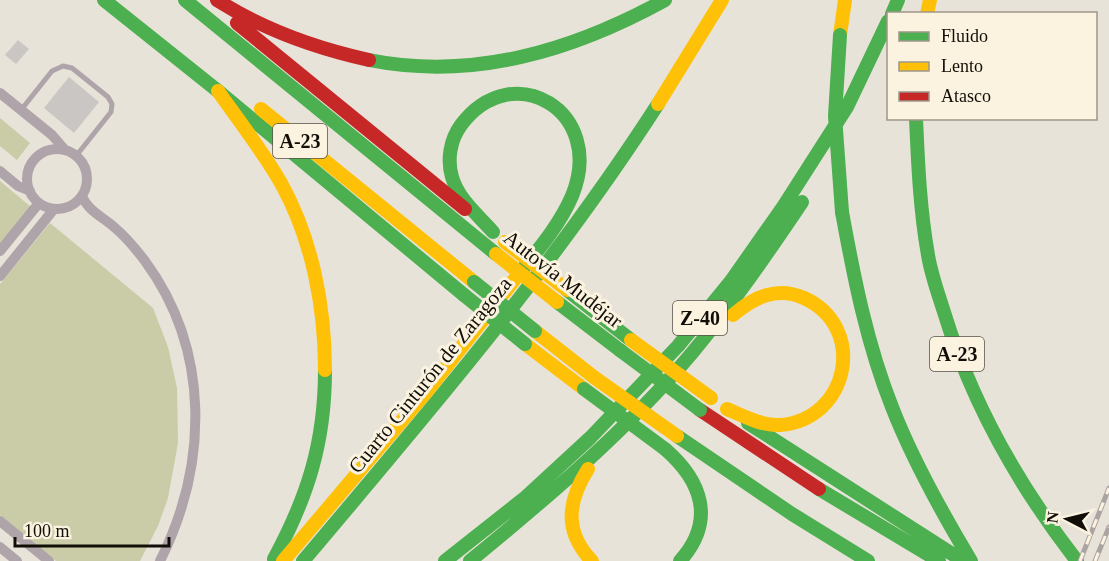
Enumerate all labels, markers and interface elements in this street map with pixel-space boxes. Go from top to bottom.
legend [887,12,1097,120]
text: Fluido [941,26,988,46]
text: Lento [941,56,983,76]
text: Atasco [941,86,991,106]
road number: A-23 [273,124,327,158]
street label: Autovía Mudéjar [499,225,627,333]
street label: Cuarto Cinturón de Zaragoza [343,272,517,478]
road number: Z-40 [673,301,727,335]
road number: A-23 [930,337,984,371]
north arrow [1037,489,1097,549]
scale bar [15,510,170,548]
text: N [1043,510,1062,524]
text: 100 m [24,521,70,541]

